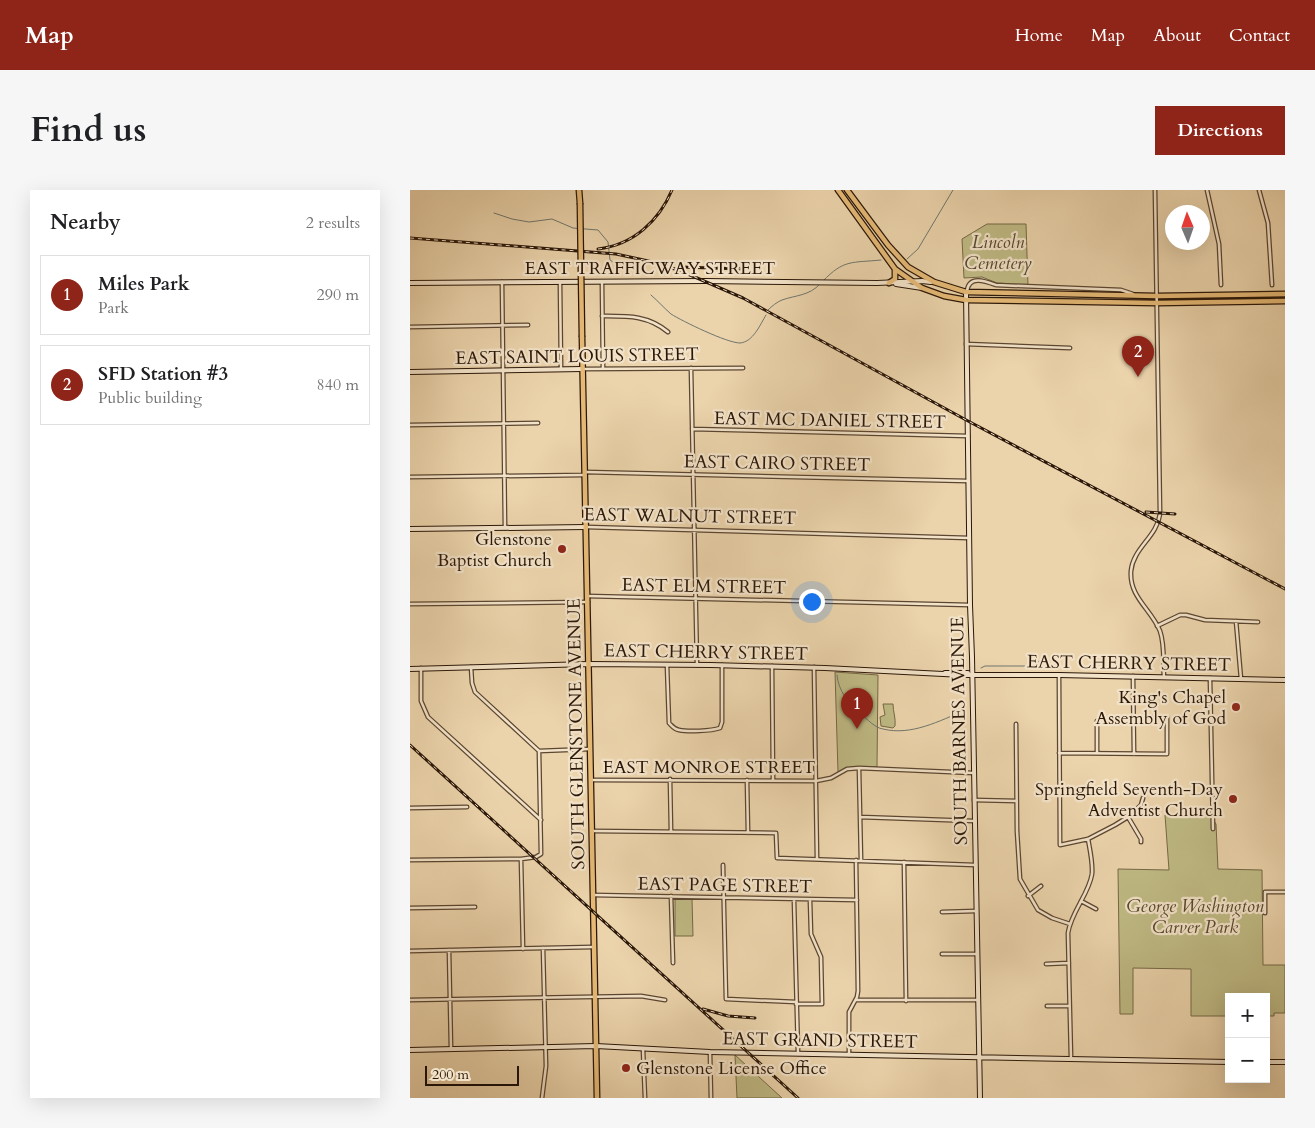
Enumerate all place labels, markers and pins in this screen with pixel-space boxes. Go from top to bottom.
pin: 2 [1122,336,1154,377]
place label: Glenstone Baptist Church [437,527,552,573]
marker: Glenstone Baptist Church [556,543,568,555]
place label: King's Chapel Assembly of God [1096,685,1226,731]
pin: 1 [841,688,873,729]
marker: King's Chapel Assembly of God [1230,701,1242,713]
place label: Springfield Seventh-Day Adventist Church [1035,777,1223,823]
marker: Springfield Seventh-Day Adventist Church [1227,793,1239,805]
place label: Glenstone License Office [636,1056,827,1081]
marker: Glenstone License Office [620,1062,632,1074]

